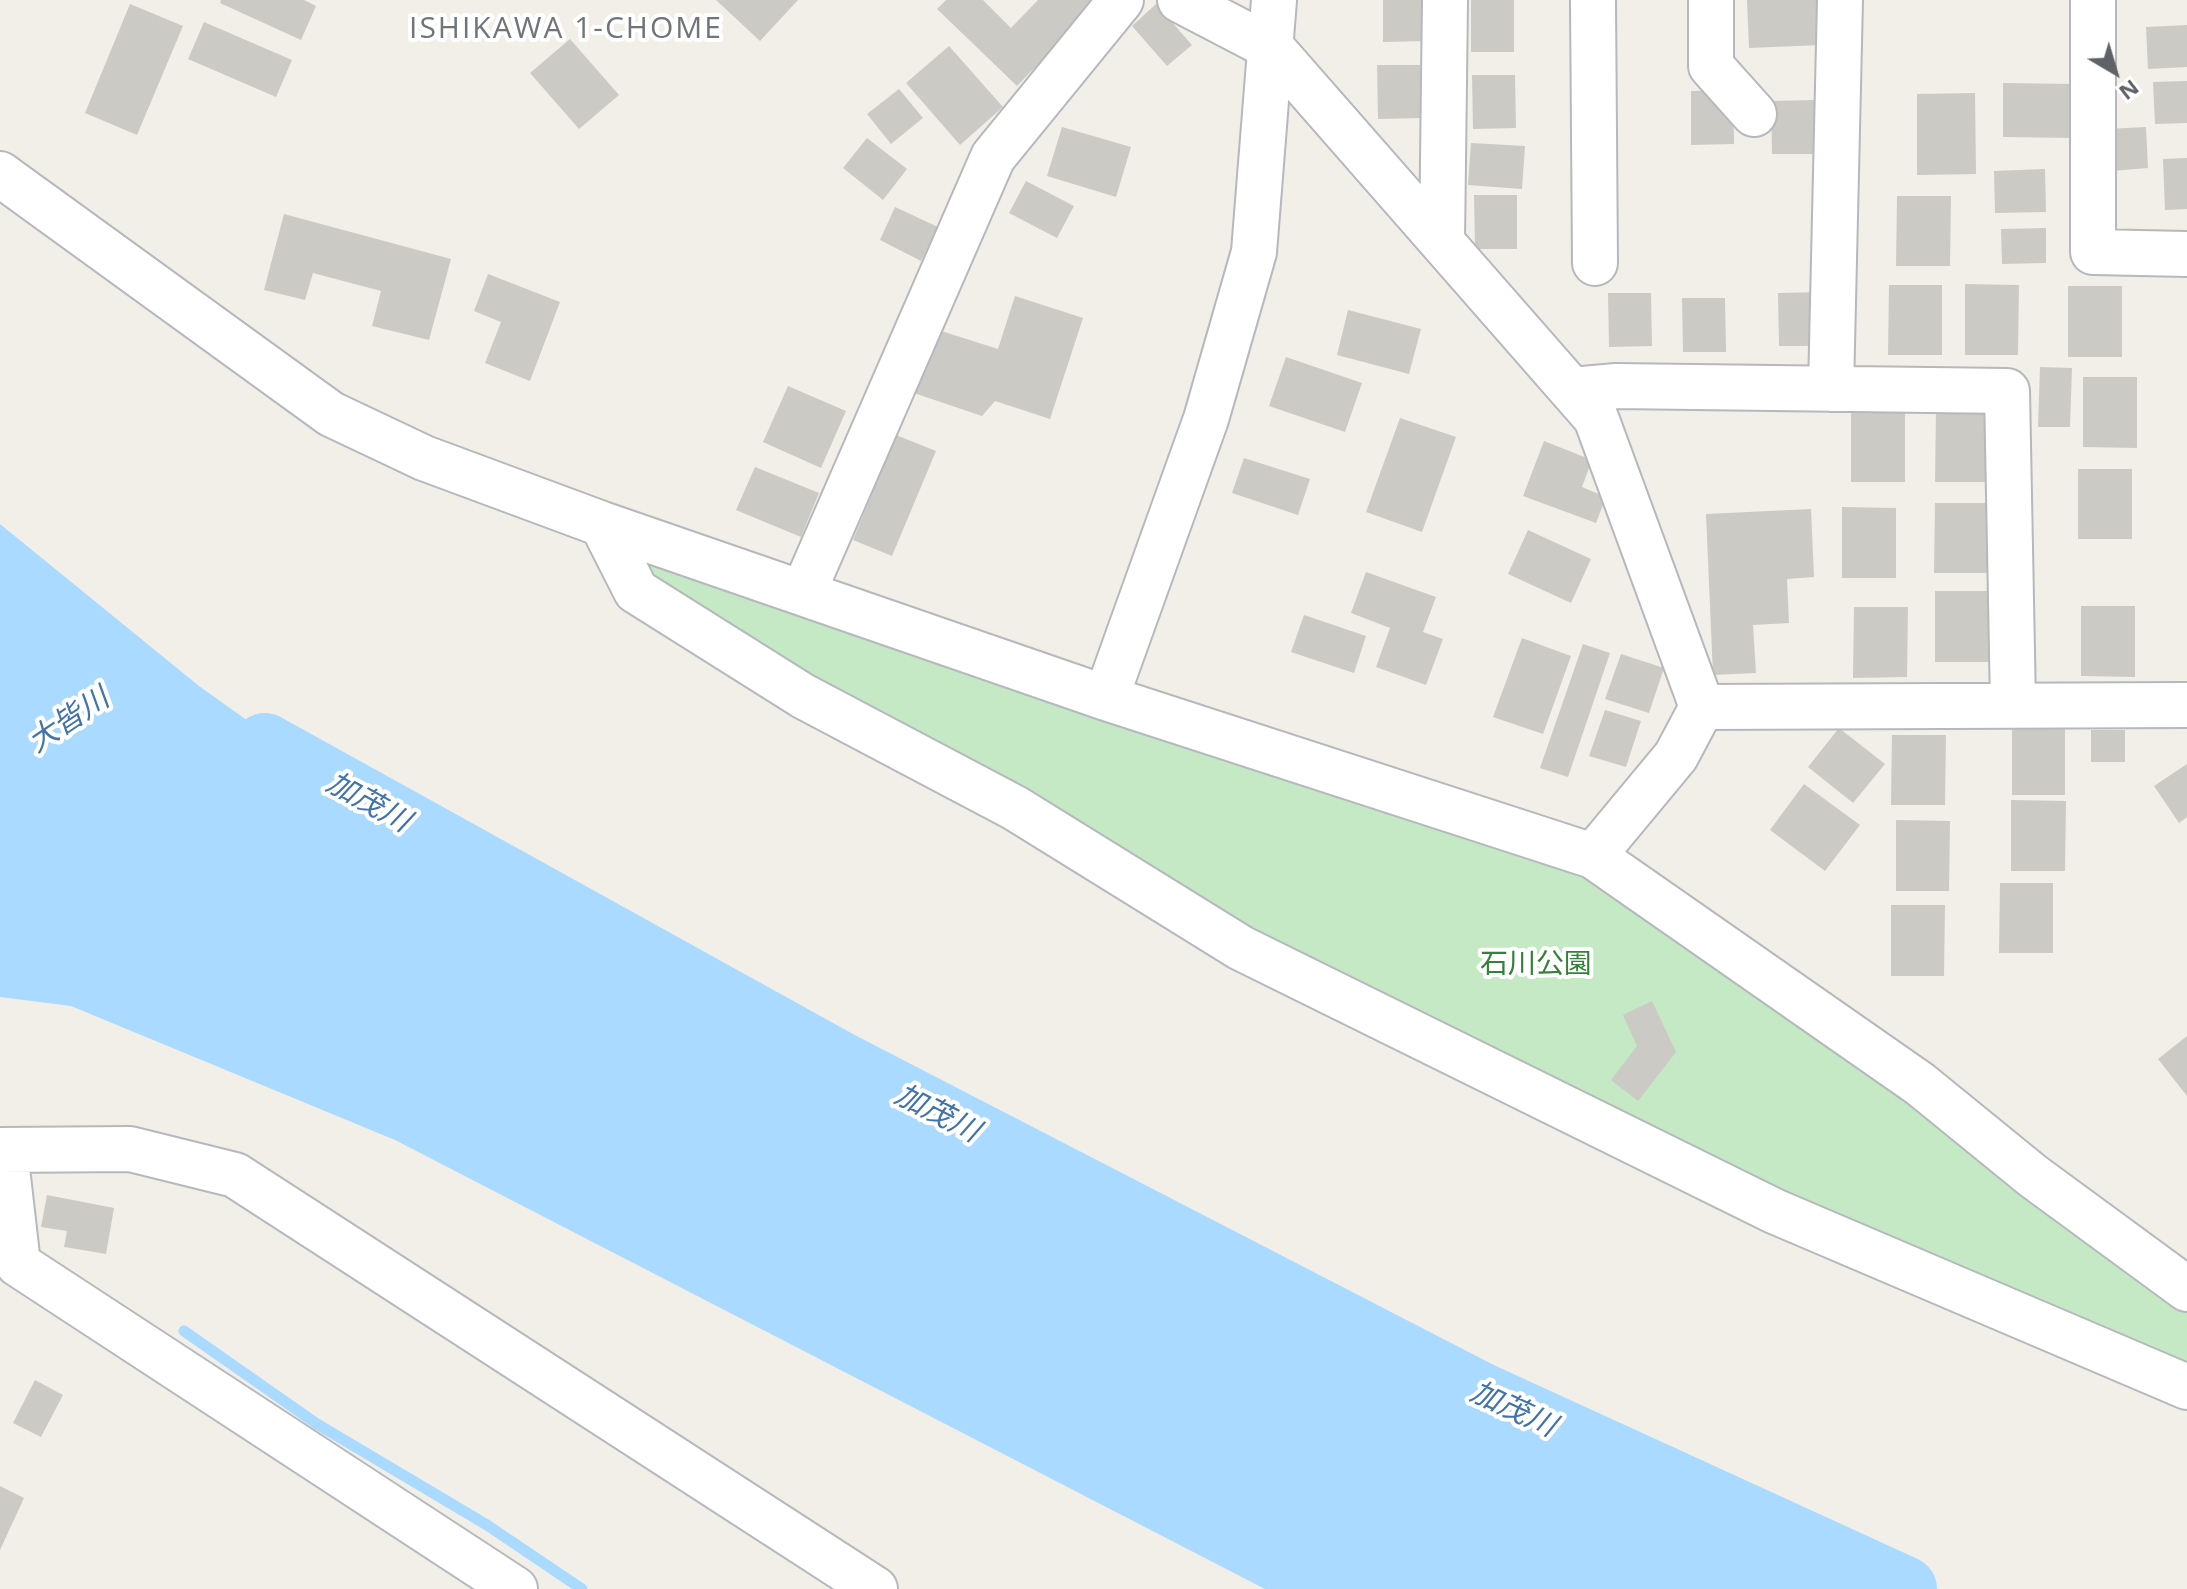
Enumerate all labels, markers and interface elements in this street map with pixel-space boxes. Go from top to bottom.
district label: ISHIKAWA 1-CHOME [409,11,723,47]
north arrow [2075,32,2155,112]
text: N [2113,74,2146,108]
water label: 大皆川 [22,681,116,761]
water label: 加茂川 [320,765,416,841]
park label: 石川公園 [1480,948,1592,982]
water label: 加茂川 [889,1078,985,1150]
water label: 加茂川 [1465,1375,1561,1445]

